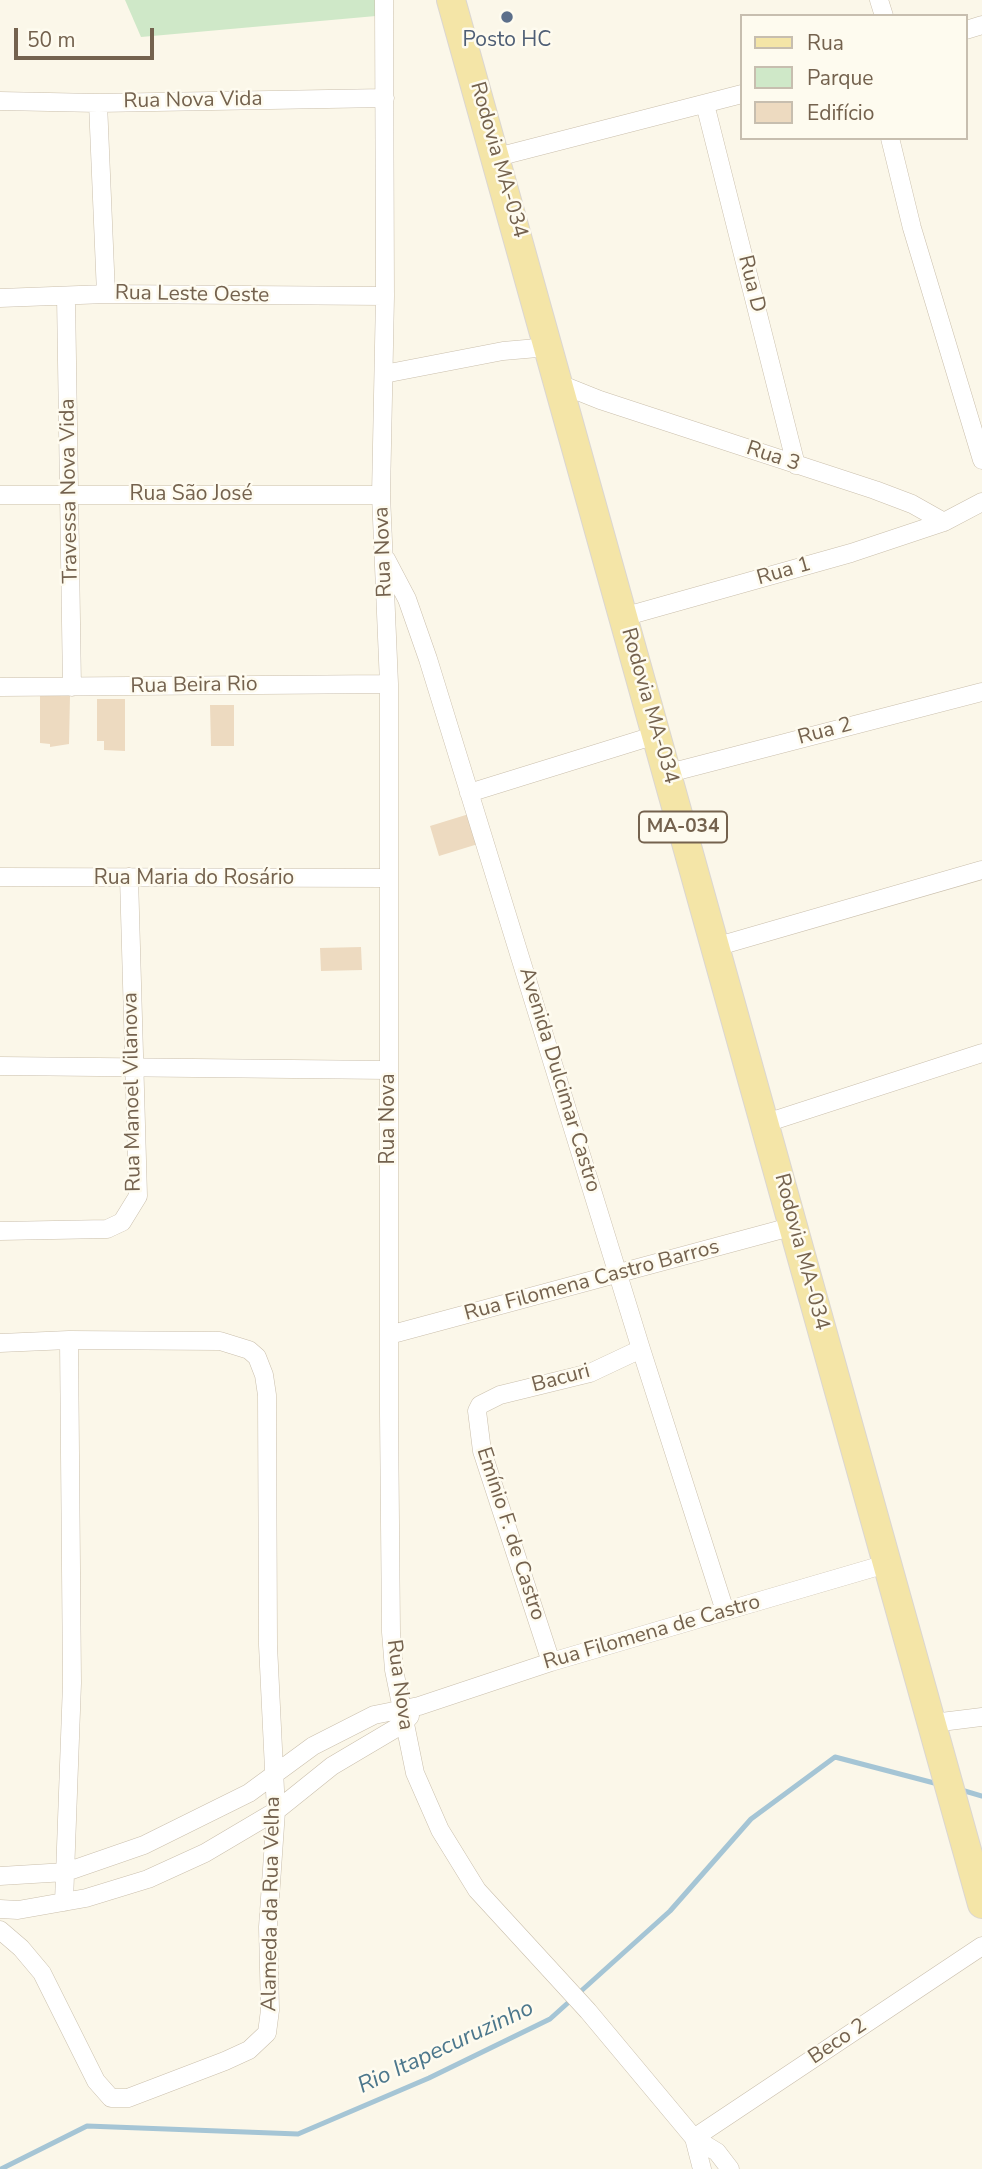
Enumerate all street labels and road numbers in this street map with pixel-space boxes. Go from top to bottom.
street label: Rodovia MA-034 [464,79,532,241]
street label: Rua Nova Vida [123,87,263,115]
street label: Rua D [732,253,770,315]
street label: Rua Leste Oeste [115,281,269,309]
street label: Travessa Nova Vida [56,398,84,584]
street label: Rua 3 [743,437,803,477]
street label: Rua São José [129,482,253,508]
street label: Rua Nova [370,506,398,598]
street label: Rua 1 [754,552,814,592]
street label: Rodovia MA-034 [615,625,683,787]
street label: Rua Beira Rio [130,672,258,700]
street label: Rua 2 [795,713,855,751]
road number: MA-034 [639,812,727,842]
street label: Rua Maria do Rosário [94,866,294,892]
street label: Avenida Dulcimar Castro [513,965,605,1195]
street label: Rua Manoel Vilanova [119,992,147,1192]
street label: Rua Nova [376,1073,402,1165]
street label: Rodovia MA-034 [768,1171,834,1333]
street label: Rua Filomena Castro Barros [462,1235,722,1327]
street label: Bacuri [529,1359,593,1399]
street label: Emínio F. de Castro [470,1444,550,1624]
street label: Rua Filomena de Castro [541,1590,763,1676]
street label: Rua Nova [380,1638,418,1732]
street label: Alameda da Rua Velha [258,1796,286,2012]
street label: Beco 2 [804,2014,872,2070]

